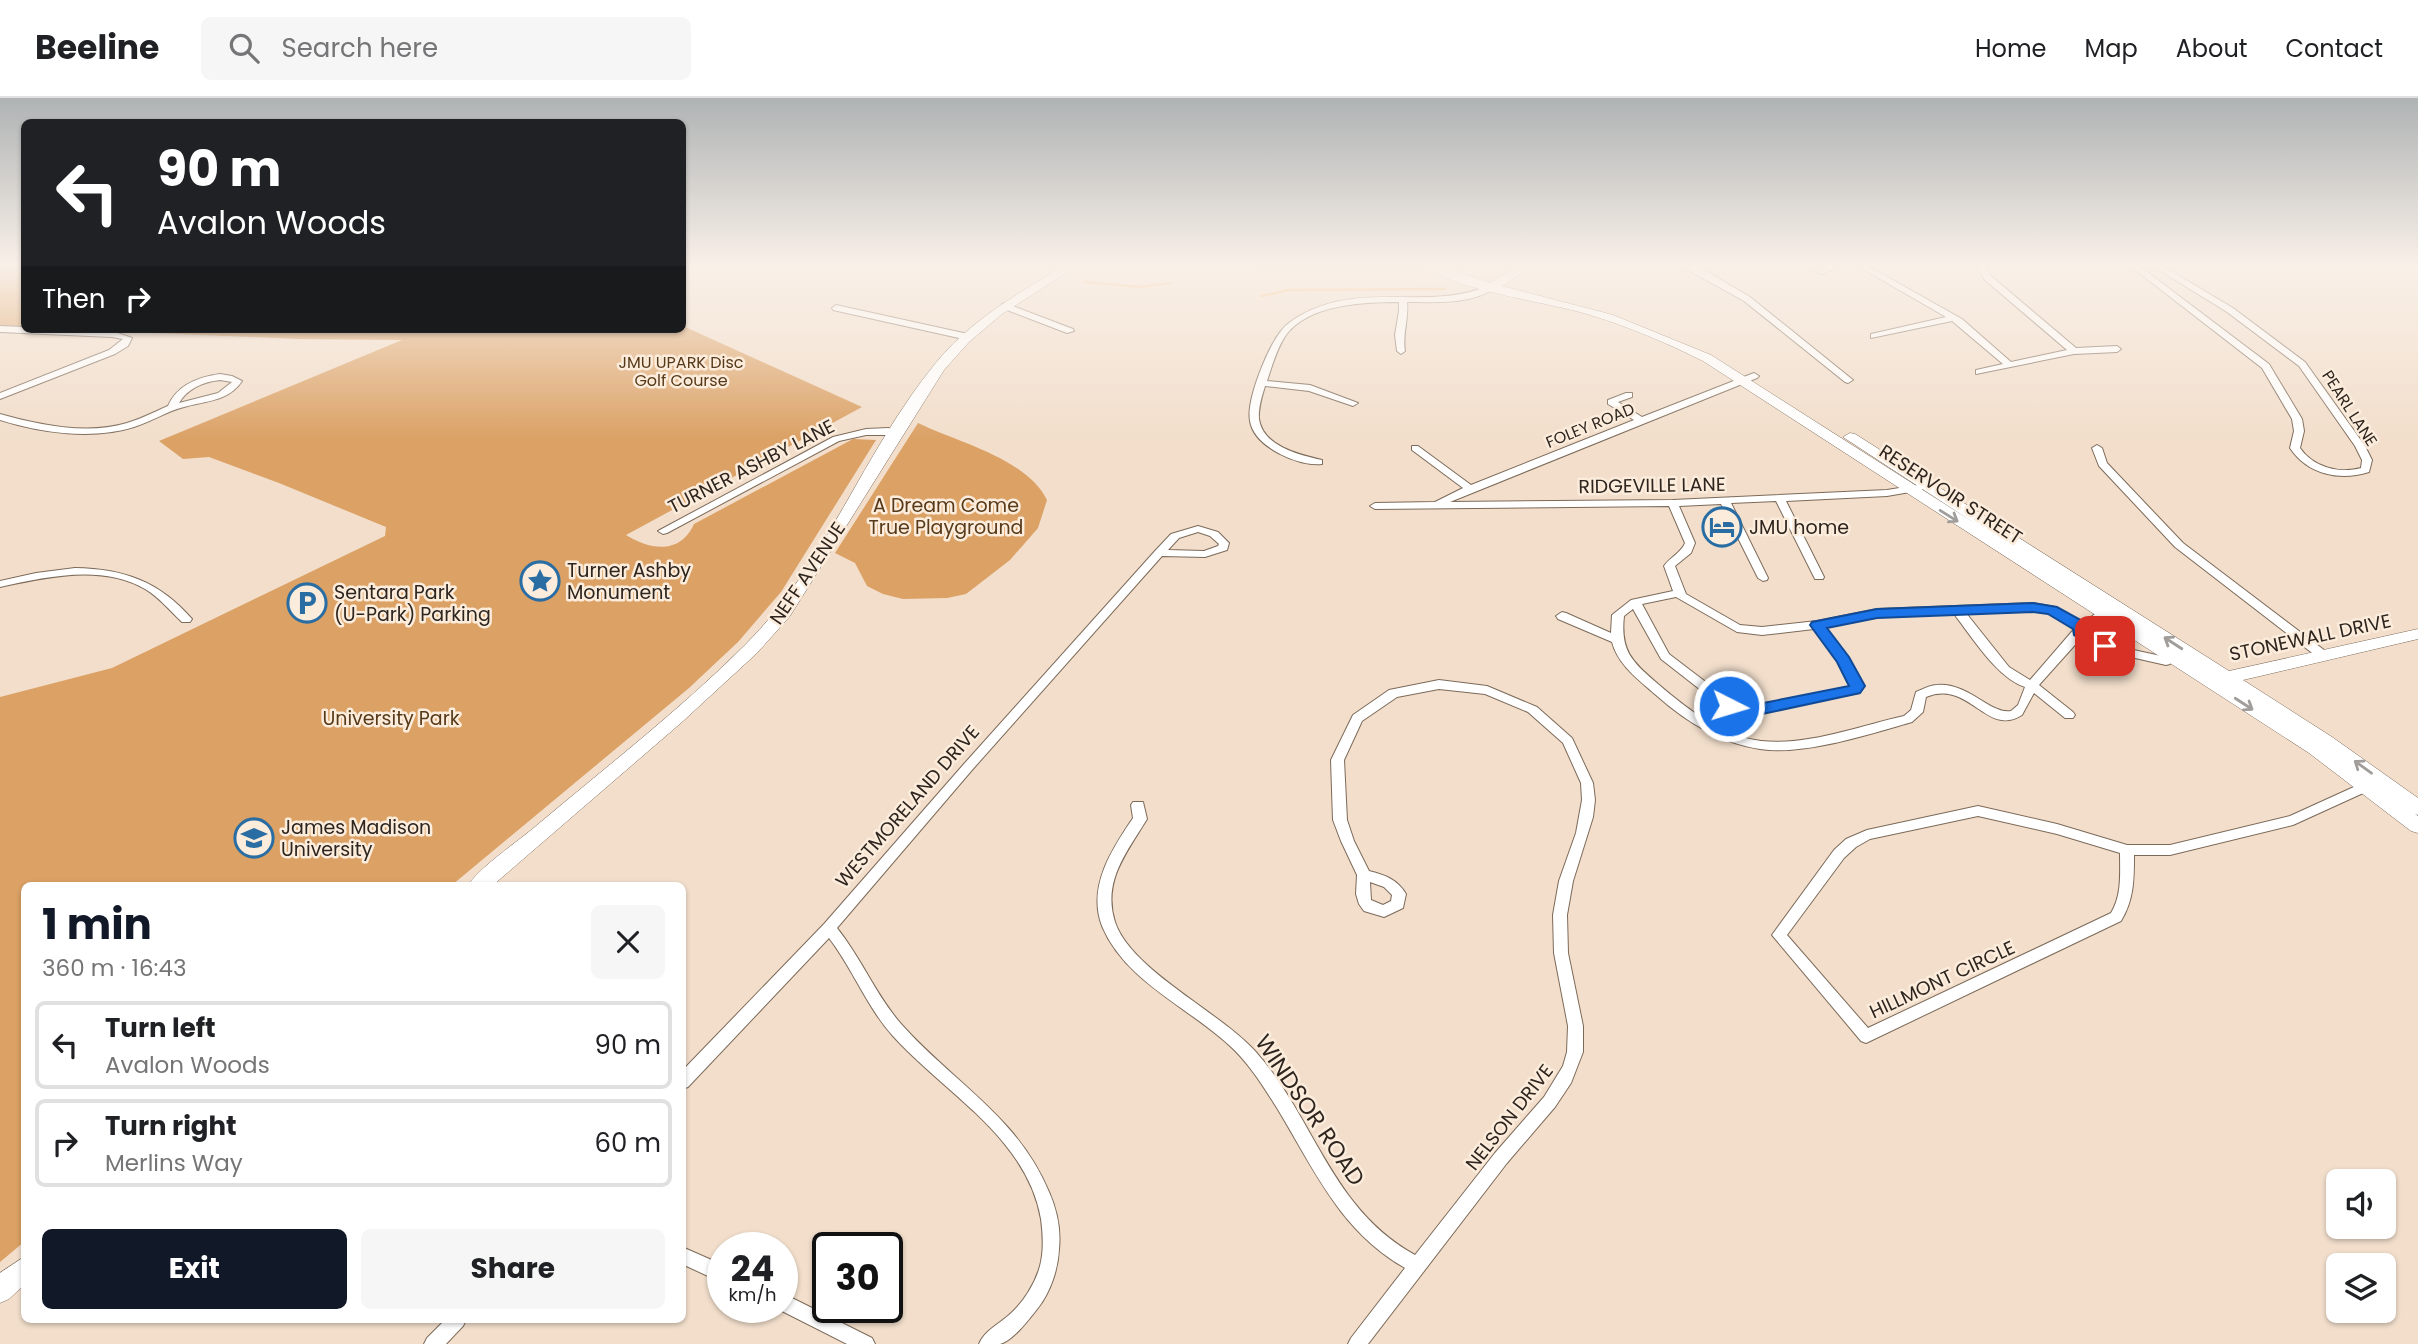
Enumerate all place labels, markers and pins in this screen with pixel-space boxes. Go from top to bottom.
hotel icon: JMU home [1701,506,1743,548]
place label: JMU home [1749,514,1849,541]
place label: Turner Ashby Monument [567,557,691,606]
place icon: Turner Ashby Monument [519,560,561,602]
place label: Sentara Park (U-Park) Parking [334,579,491,628]
parking icon: Sentara Park (U-Park) Parking [286,582,328,624]
pin [2075,616,2135,676]
place label: James Madison University [281,814,431,863]
school or university icon: James Madison University [233,817,275,859]

